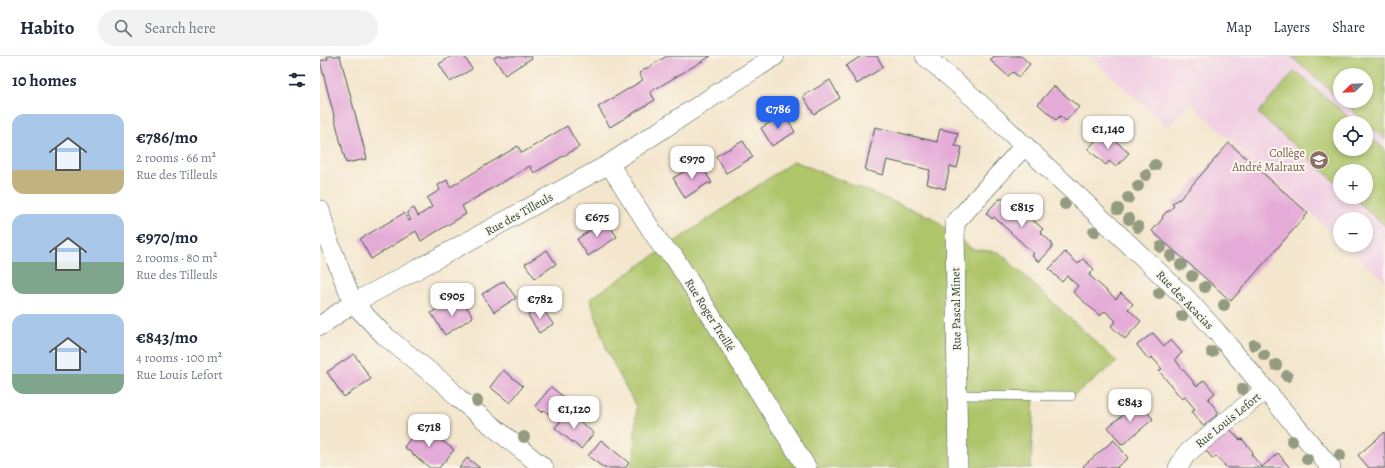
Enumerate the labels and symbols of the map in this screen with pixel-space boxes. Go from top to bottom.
north arrow [1333,68,1373,108]
pin: €786 [754,96,802,130]
pin: €1,140 [1075,116,1141,150]
place label: Collège André Malraux [1231,145,1305,175]
pin: €970 [668,146,716,180]
school or university icon: Collège André Malraux [1308,149,1330,171]
street label: Rue des Tilleuls [482,189,556,239]
pin: €815 [998,194,1046,228]
pin: €675 [573,204,621,238]
street label: Rue Pascal Minet [947,267,965,351]
street label: Rue des Acacias [1153,267,1217,333]
street label: Rue Roger Treillé [681,275,739,355]
pin: €905 [428,283,476,317]
pin: €782 [516,286,564,320]
pin: €843 [1106,389,1154,423]
street label: Rue Louis Lefort [1192,389,1264,451]
pin: €1,120 [541,396,607,430]
pin: €718 [405,414,453,448]

